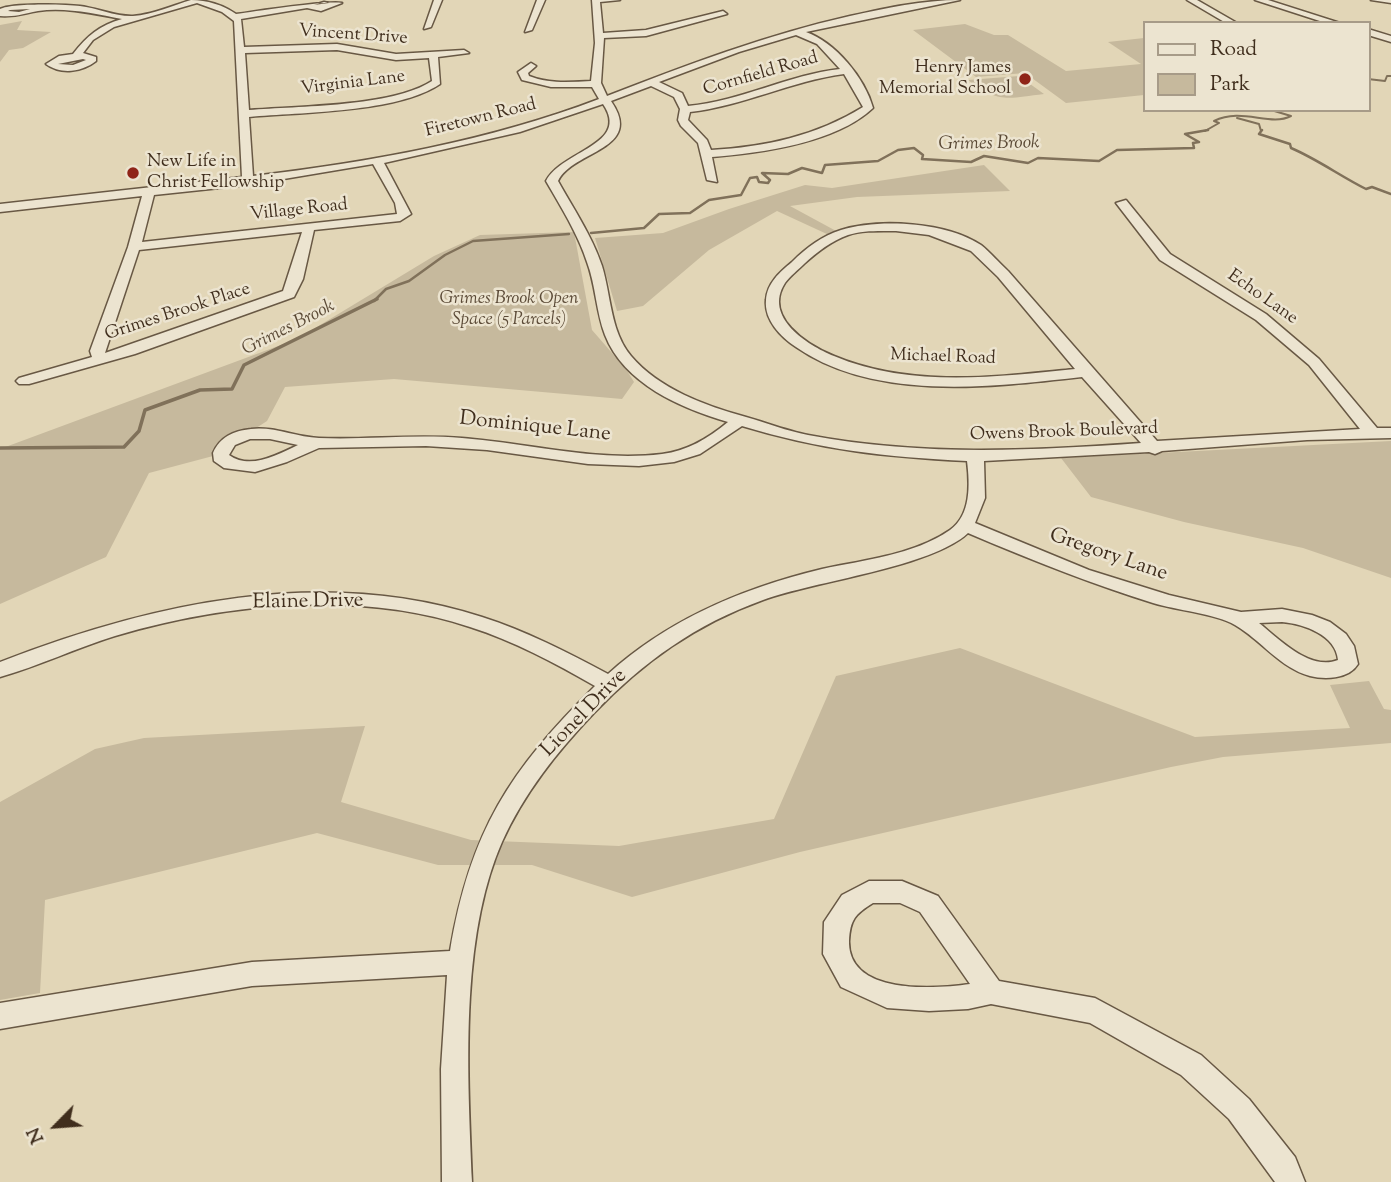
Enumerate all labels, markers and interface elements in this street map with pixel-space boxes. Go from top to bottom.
street label: Vincent Drive [298,21,408,51]
legend [1142,21,1370,112]
text: Road [1210,35,1257,65]
street label: Cornfield Road [701,48,821,102]
place label: Henry James Memorial School [879,58,1011,100]
street label: Virginia Lane [300,67,406,101]
text: Park [1210,70,1250,100]
marker: Henry James Memorial School [1017,71,1033,87]
street label: Firetown Road [423,95,539,143]
water label: Grimes Brook [938,133,1040,157]
place label: New Life in Christ Fellowship [147,152,284,194]
marker: New Life in Christ Fellowship [125,165,141,181]
street label: Village Road [249,195,349,227]
street label: Echo Lane [1223,266,1301,330]
street label: Grimes Brook Place [103,279,253,347]
park label: Grimes Brook Open Space (5 Parcels) [439,289,579,332]
water label: Grimes Brook [239,296,339,362]
street label: Michael Road [890,345,996,371]
street label: Dominique Lane [458,408,612,448]
street label: Owens Brook Boulevard [969,419,1159,447]
street label: Gregory Lane [1045,524,1171,588]
street label: Elaine Drive [252,589,364,617]
street label: Lionel Drive [537,665,633,763]
north arrow [21,1091,91,1161]
text: N [21,1123,52,1148]

